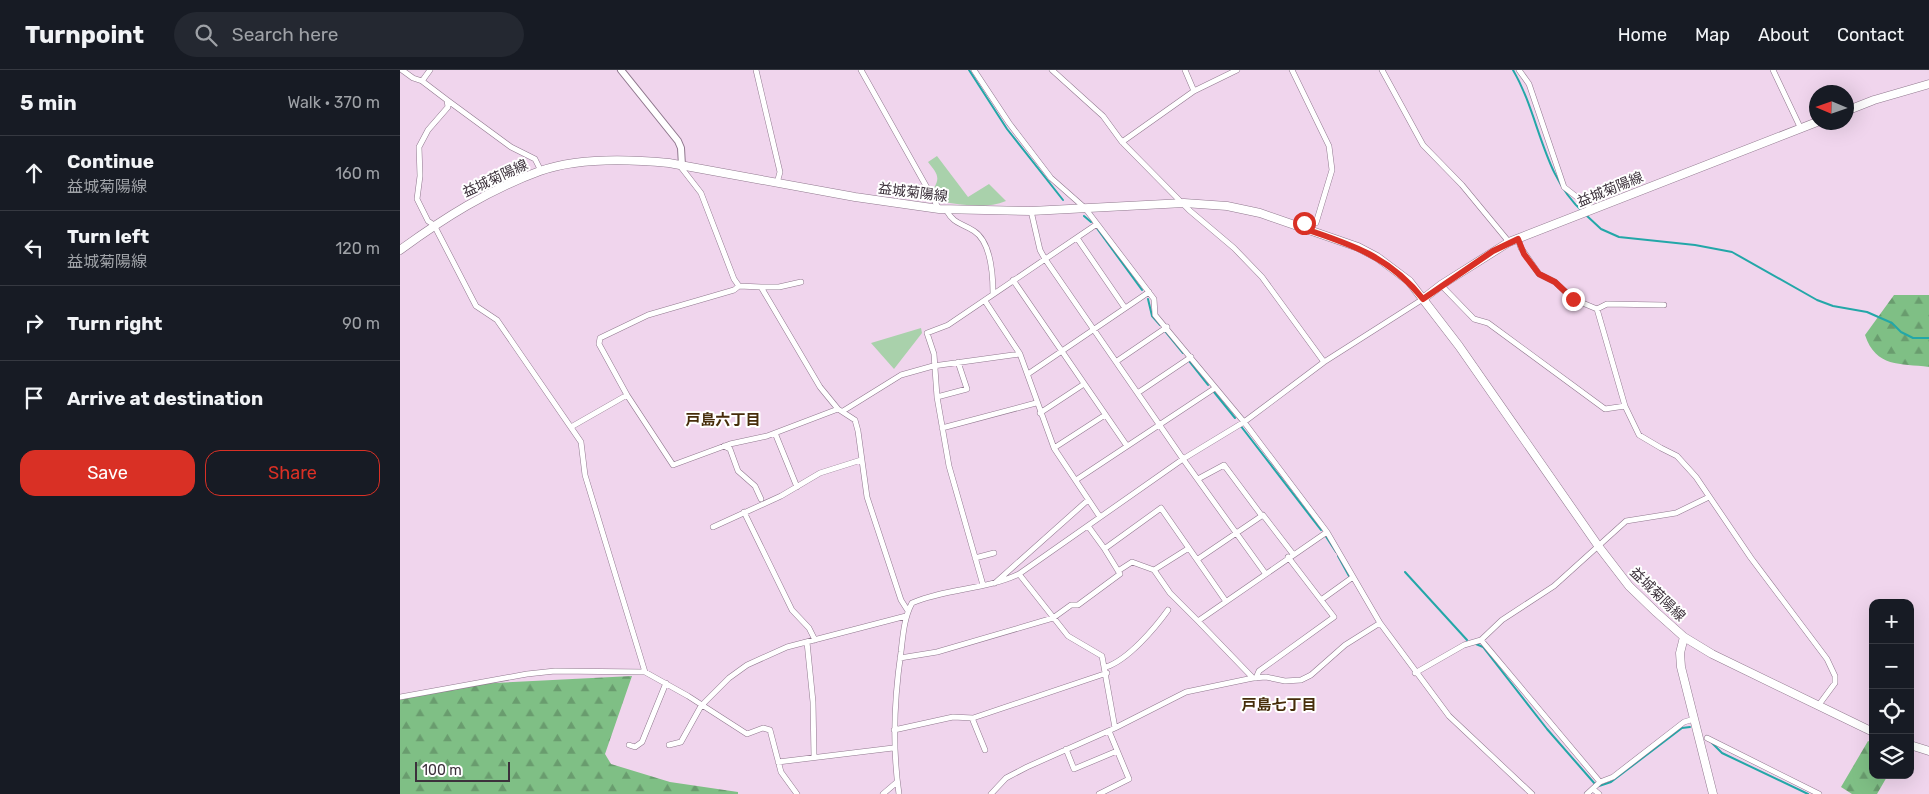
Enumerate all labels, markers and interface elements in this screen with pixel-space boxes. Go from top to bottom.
search box [174,12,524,57]
text: Turnpoint [25,21,144,49]
icon: search [192,21,220,49]
text: Search here [232,23,338,46]
text: Home [1618,24,1667,46]
text: Map [1695,24,1730,46]
text: About [1758,24,1809,46]
text: Contact [1837,24,1904,46]
north arrow [1809,85,1854,130]
text: 5 min [20,90,77,115]
text: Walk · 370 m [287,93,380,112]
text: Continue [67,150,154,173]
street label: 益城菊陽線 [460,156,531,201]
icon: ahead [20,159,48,187]
text: 160 m [335,164,380,183]
street label: 益城菊陽線 [1575,168,1646,210]
text: 益城菊陽線 [67,177,147,196]
street label: 益城菊陽線 [877,180,949,205]
route start [1293,212,1316,235]
text: Turn left [67,225,149,248]
icon: left [20,234,48,262]
text: 120 m [335,239,380,258]
text: 益城菊陽線 [67,252,147,271]
route end [1562,288,1585,311]
icon: right [20,309,48,337]
text: Turn right [67,312,162,335]
text: 90 m [342,314,380,333]
icon: arrive [20,384,48,412]
text: Arrive at destination [67,387,263,410]
district label: 戸島六丁目 [685,411,761,429]
button: Save [20,450,195,496]
button: Share [205,450,380,496]
street label: 益城菊陽線 [1627,564,1689,625]
map controls [1869,599,1914,779]
button: + [1869,599,1914,644]
button: − [1869,644,1914,689]
button: locate [1869,689,1914,734]
district label: 戸島七丁目 [1241,696,1317,714]
button: layers [1869,734,1914,779]
scale bar [415,759,510,782]
text: 100 m [422,762,462,779]

